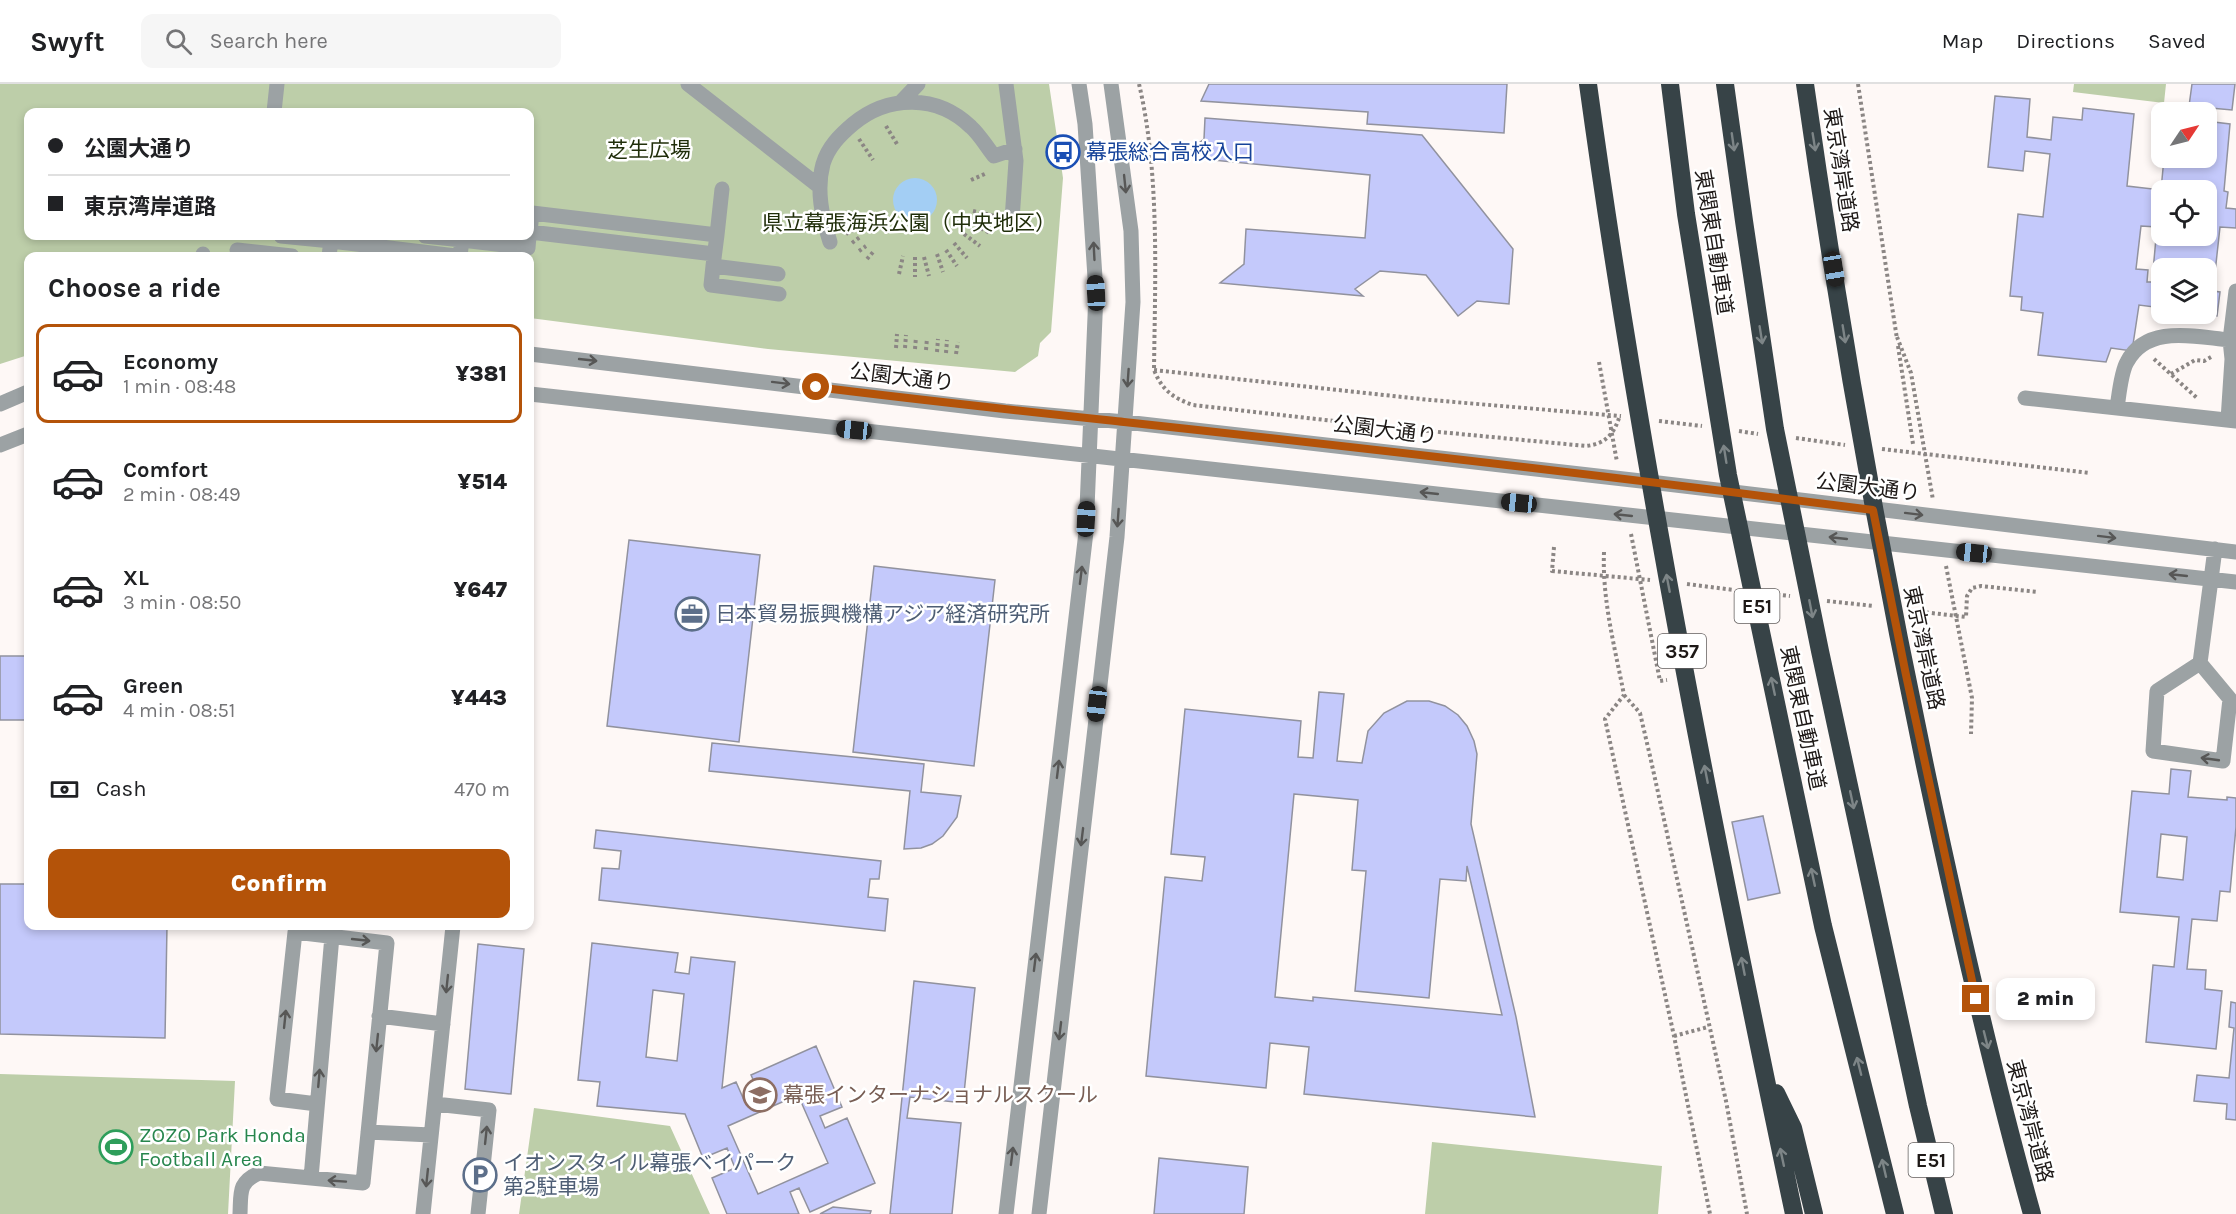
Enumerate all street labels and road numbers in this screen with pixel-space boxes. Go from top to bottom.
street label: 東京湾岸道路 [1819,106,1863,234]
street label: 東関東自動車道 [1691,168,1737,316]
street label: 公園大通り [848,359,956,395]
street label: 公園大通り [1331,412,1439,448]
street label: 公園大通り [1814,469,1922,505]
street label: 東京湾岸道路 [1899,584,1949,712]
road number: E51 [1734,589,1780,623]
road number: 357 [1658,634,1706,668]
street label: 東関東自動車道 [1776,644,1830,792]
street label: 東京湾岸道路 [2002,1057,2058,1185]
road number: E51 [1908,1143,1954,1177]

